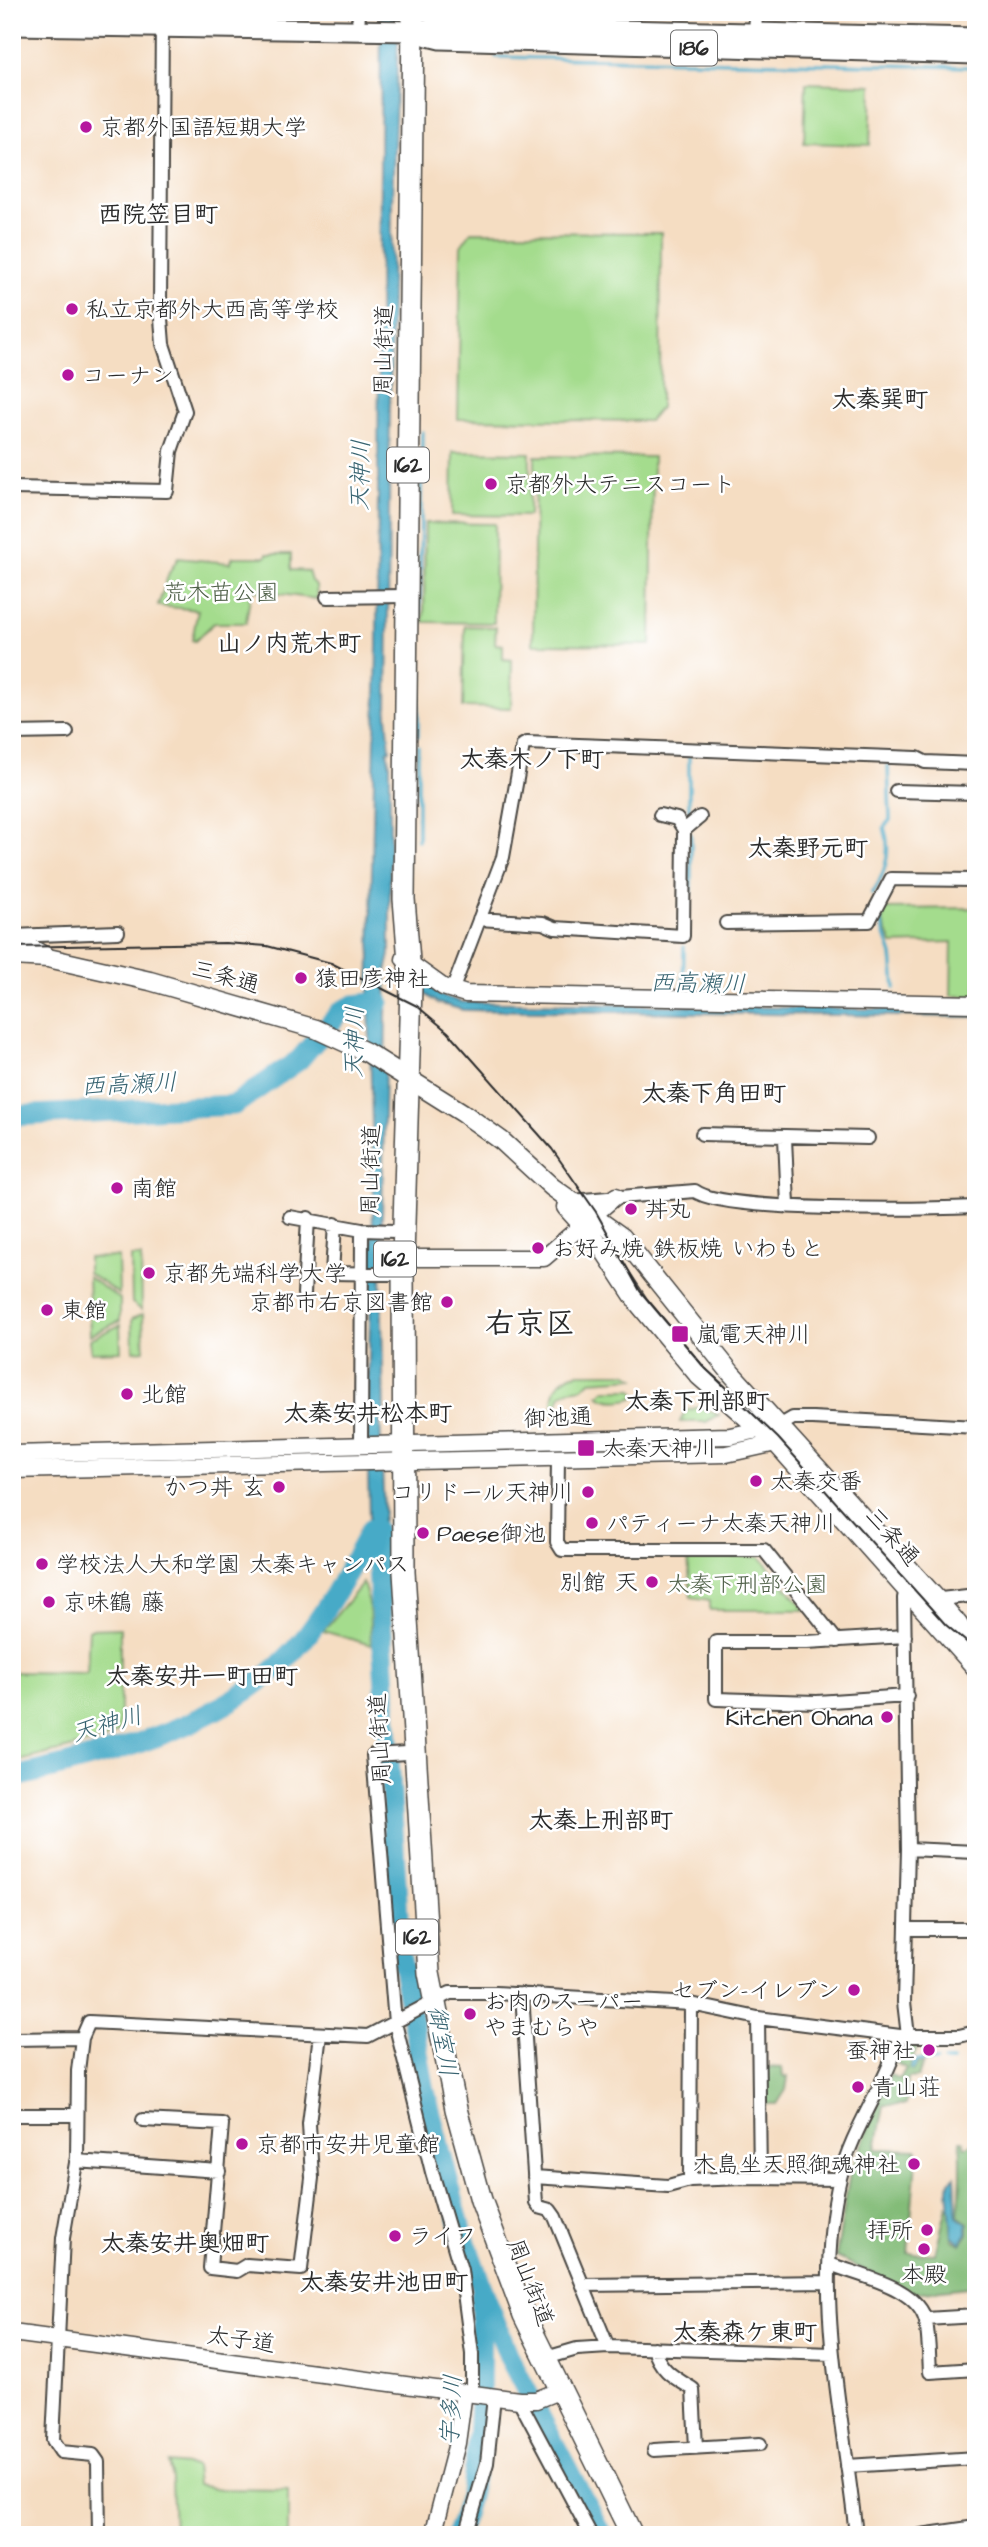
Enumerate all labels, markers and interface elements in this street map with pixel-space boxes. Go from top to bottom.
road number: 186 [671,30,717,66]
place label: 京都外国語短期大学 [100,112,307,144]
marker: 京都外国語短期大学 [78,119,94,135]
district label: 西院笠目町 [98,198,218,232]
place label: 私立京都外大西高等学校 [86,294,339,326]
marker: 私立京都外大西高等学校 [64,301,80,317]
street label: 周山街道 [367,304,401,396]
place label: コーナン [82,360,174,392]
marker: コーナン [60,367,76,383]
district label: 太秦巽町 [832,383,928,417]
water label: 天神川 [343,439,379,511]
road number: 162 [387,448,429,482]
place label: 京都外大テニスコート [505,469,735,501]
marker: 京都外大テニスコート [483,476,499,492]
park label: 荒木苗公園 [164,577,279,609]
district label: 山ノ内荒木町 [217,627,361,661]
district label: 太秦木ノ下町 [460,743,604,777]
district label: 太秦野元町 [748,832,868,866]
street label: 三条通 [188,953,263,1001]
place label: 猿田彦神社 [315,963,430,995]
water label: 西高瀬川 [650,966,746,1002]
marker: 猿田彦神社 [293,970,309,986]
water label: 天神川 [337,1006,373,1078]
water label: 西高瀬川 [80,1066,178,1104]
district label: 太秦下角田町 [642,1077,786,1111]
street label: 周山街道 [354,1124,388,1216]
place label: 南館 [131,1173,177,1205]
marker: 南館 [109,1180,125,1196]
place label: 丼丸 [645,1194,691,1226]
marker: 丼丸 [623,1201,639,1217]
place label: お好み焼 鉄板焼 いわもと [552,1233,823,1265]
marker: お好み焼 鉄板焼 いわもと [530,1240,546,1256]
road number: 162 [374,1242,416,1276]
place label: 京都先端科学大学 [163,1258,347,1290]
marker: 京都先端科学大学 [141,1265,157,1281]
place label: 京都市右京図書館 [249,1287,433,1319]
marker: 京都市右京図書館 [439,1294,455,1310]
place label: 東館 [61,1295,107,1327]
marker: 東館 [39,1302,55,1318]
district label: 右京区 [485,1303,575,1345]
place label: 嵐電天神川 [696,1319,811,1351]
marker: 嵐電天神川 [670,1324,690,1344]
place label: 北館 [141,1379,187,1411]
district label: 太秦下刑部町 [625,1385,769,1419]
marker: 北館 [119,1386,135,1402]
district label: 太秦安井松本町 [284,1397,452,1431]
street label: 御池通 [523,1401,593,1435]
place label: 太秦天神川 [602,1433,717,1465]
marker: 太秦天神川 [576,1438,596,1458]
place label: 太秦交番 [770,1466,862,1498]
place label: かつ丼 玄 [164,1472,265,1504]
marker: 太秦交番 [748,1473,764,1489]
place label: コリドール天神川 [391,1477,574,1509]
marker: かつ丼 玄 [271,1479,287,1495]
marker: コリドール天神川 [580,1484,596,1500]
street label: 三条通 [858,1500,927,1573]
place label: パティーナ太秦天神川 [606,1508,836,1540]
marker: パティーナ太秦天神川 [584,1515,600,1531]
place label: Paese御池 [437,1518,546,1550]
marker: Paese御池 [415,1525,431,1541]
place label: 学校法人大和学園 太秦キャンパス [56,1549,409,1581]
marker: 学校法人大和学園 太秦キャンパス [34,1556,50,1572]
place label: 別館 天 [560,1567,638,1599]
park label: 太秦下刑部公園 [667,1569,828,1601]
marker: 別館 天 [644,1574,660,1590]
place label: 京味鶴 藤 [63,1587,164,1619]
marker: 京味鶴 藤 [41,1594,57,1610]
district label: 太秦安井一町田町 [106,1660,298,1694]
street label: 周山街道 [362,1692,398,1786]
water label: 天神川 [68,1699,147,1751]
place label: Kitchen Ohana [725,1702,873,1734]
marker: Kitchen Ohana [879,1709,895,1725]
district label: 太秦上刑部町 [529,1804,673,1838]
road number: 162 [396,1920,438,1954]
place label: セブン-イレブン [672,1975,840,2007]
marker: セブン-イレブン [846,1982,862,1998]
place label: お肉のスーパー やまむらや [484,1986,644,2044]
water label: 御室川 [419,2003,465,2080]
marker: お肉のスーパー やまむらや [462,2006,478,2022]
place label: 蚕神社 [846,2035,915,2067]
marker: 蚕神社 [921,2042,937,2058]
place label: 青山荘 [872,2072,941,2104]
marker: 青山荘 [850,2079,866,2095]
place label: 京都市安井児童館 [256,2129,440,2161]
marker: 京都市安井児童館 [234,2136,250,2152]
place label: 木島坐天照御魂神社 [693,2149,900,2181]
marker: 木島坐天照御魂神社 [906,2156,922,2172]
place label: 拝所 [867,2215,913,2247]
place label: ライフ [409,2221,477,2253]
marker: 拝所 [919,2222,935,2238]
district label: 太秦安井奥畑町 [101,2227,269,2261]
marker: ライフ [387,2228,403,2244]
street label: 周山街道 [499,2234,561,2331]
marker: 本殿 [916,2241,932,2257]
place label: 本殿 [901,2259,947,2291]
district label: 太秦安井池田町 [300,2266,468,2300]
district label: 太秦森ケ東町 [673,2316,817,2350]
street label: 太子道 [204,2319,277,2361]
water label: 宇多川 [433,2373,471,2447]

